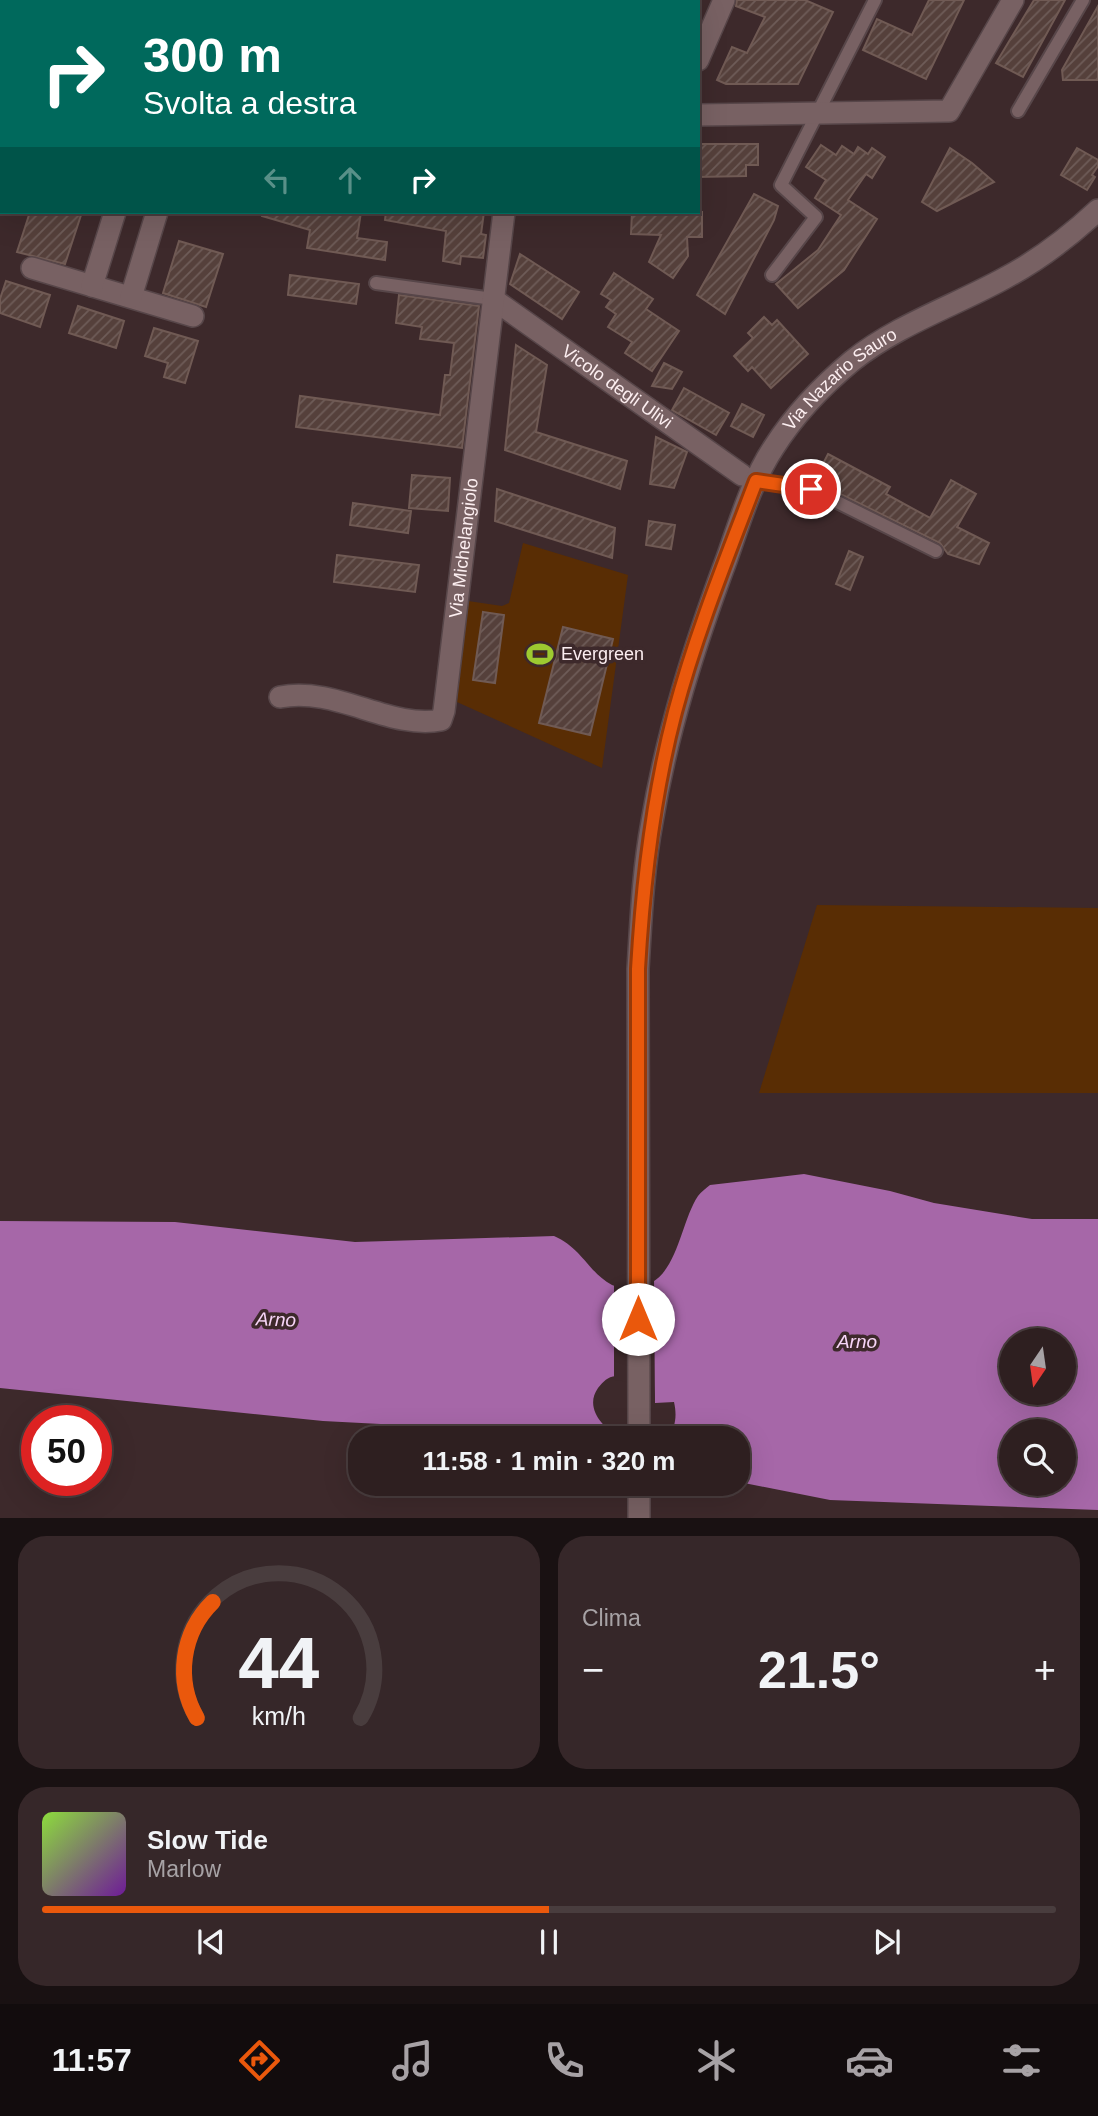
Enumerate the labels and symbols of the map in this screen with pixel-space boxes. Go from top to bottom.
street label: Via Nazario Sauro [779,324,900,435]
street label: Vicolo degli Ulivi [558,341,676,433]
pin [781,459,841,519]
street label: Via Michelangiolo [445,477,482,619]
sports icon: Evergreen [525,639,555,669]
place label: Evergreen [561,644,644,664]
position arrow [601,1282,675,1356]
water label: Arno [255,1308,296,1331]
north arrow [999,1328,1076,1405]
water label: Arno [836,1331,877,1352]
speed limit sign: 50 [21,1405,112,1496]

